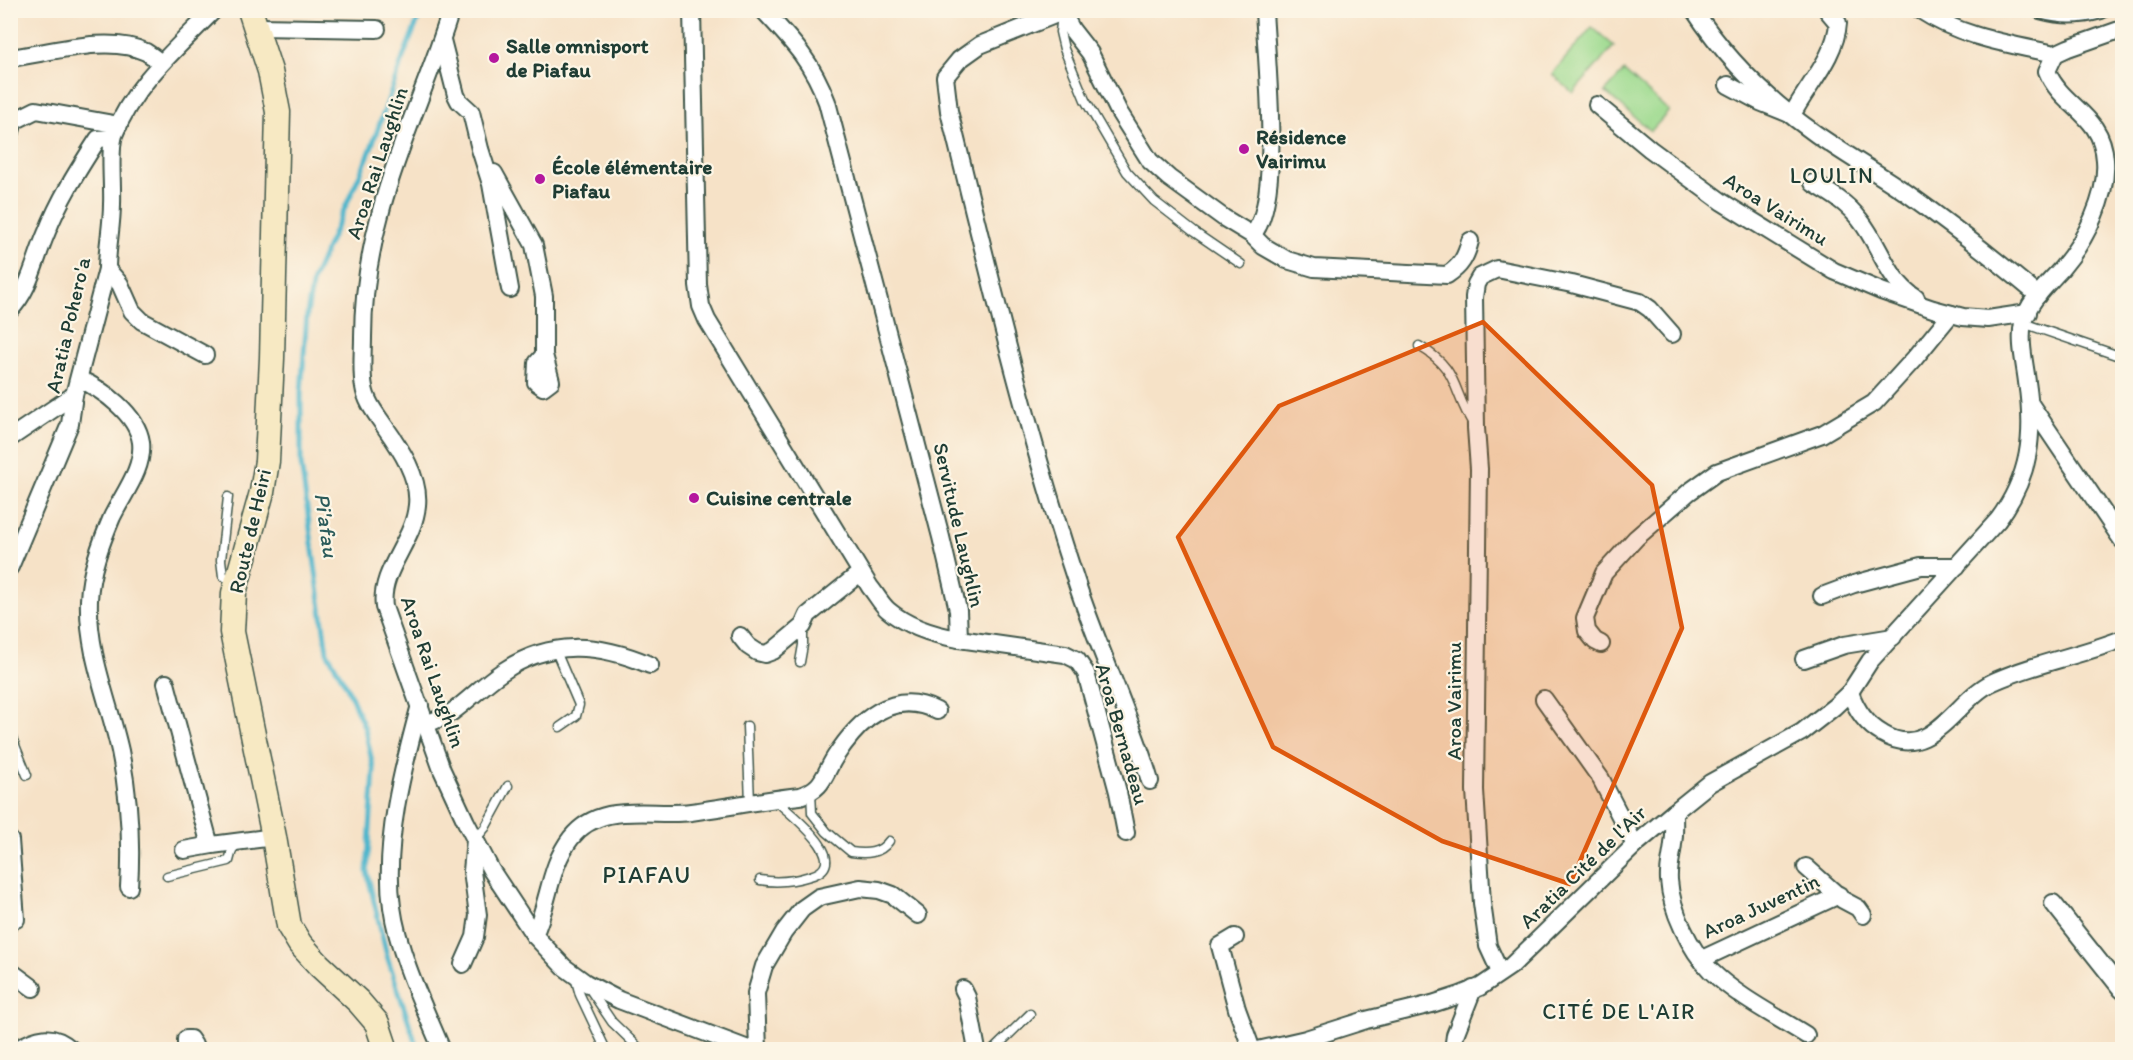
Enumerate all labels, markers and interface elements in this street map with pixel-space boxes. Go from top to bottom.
place label: Salle omnisport de Piafau [506,33,648,82]
marker: Salle omnisport de Piafau [487,51,501,65]
street label: Aroa Rai Laughlin [340,83,413,242]
place label: Résidence Vairimu [1256,124,1346,173]
marker: Résidence Vairimu [1237,142,1251,156]
place label: École élémentaire Piafau [552,154,712,203]
district label: LOULIN [1790,162,1874,189]
street label: Aroa Vairimu [1719,167,1833,251]
marker: École élémentaire Piafau [533,172,547,186]
street label: Aratia Pohero'a [40,254,95,395]
street label: Servitude Laughlin [928,440,991,610]
street label: Route de Heiri [223,466,276,596]
place label: Cuisine centrale [706,485,852,510]
water label: Pi'afau [309,491,345,560]
marker: Cuisine centrale [687,491,701,505]
street label: Aroa Rai Laughlin [396,593,471,751]
street label: Aroa Vairimu [1441,641,1466,760]
street label: Aroa Bernadeau [1090,660,1155,808]
street label: Aratia Cité de l'Air [1514,799,1652,933]
district label: PIAFAU [602,860,692,889]
street label: Aroa Juventin [1699,868,1823,943]
district label: CITÉ DE L'AIR [1542,998,1696,1025]

